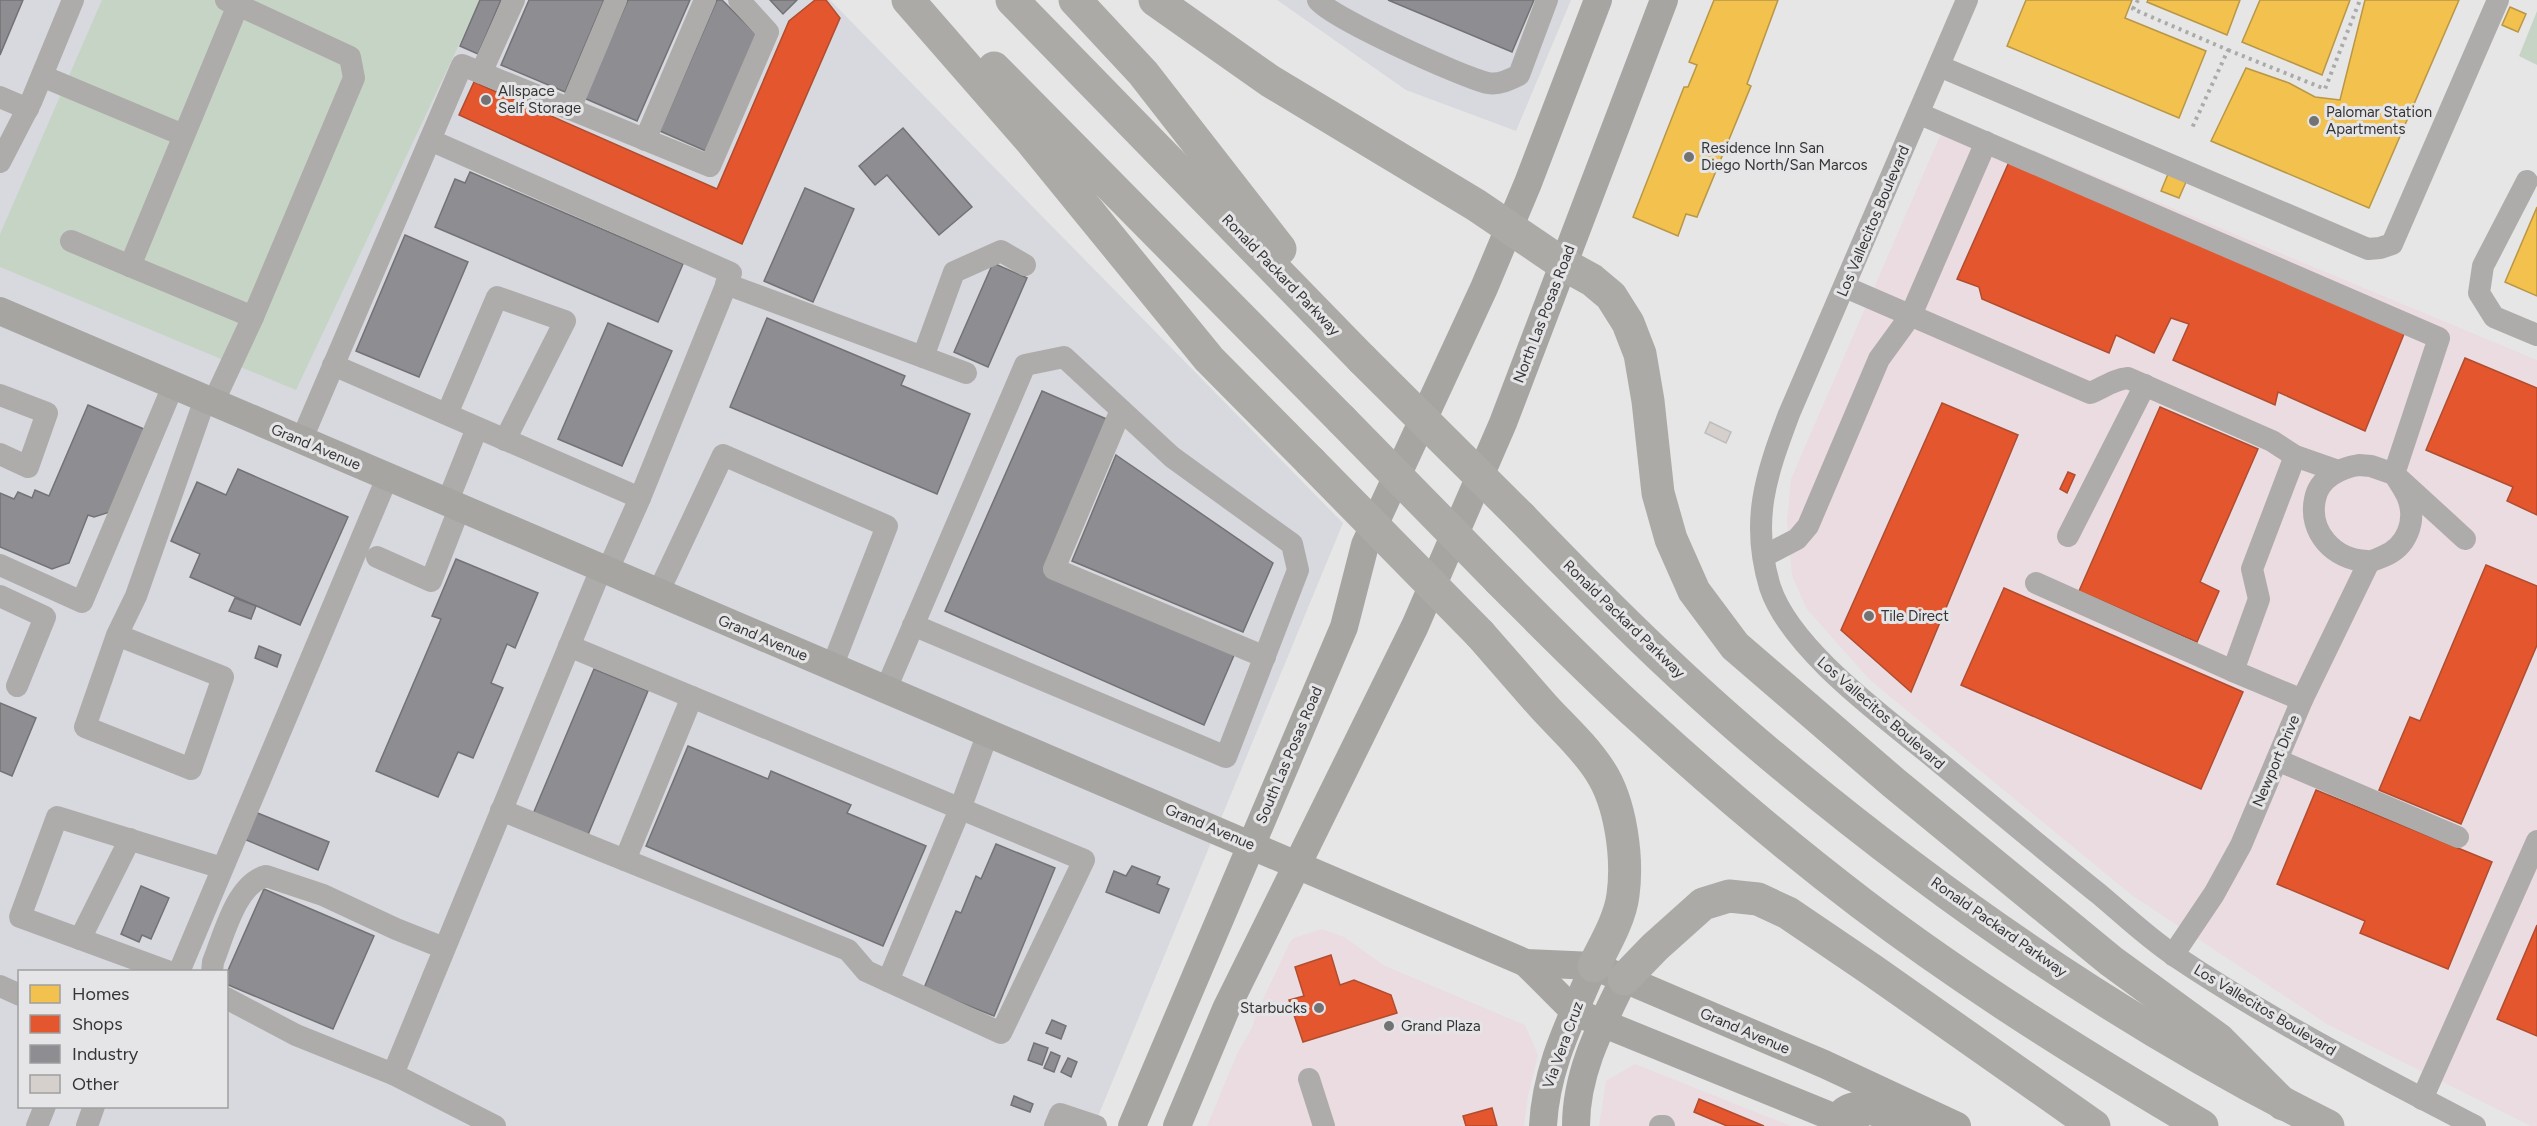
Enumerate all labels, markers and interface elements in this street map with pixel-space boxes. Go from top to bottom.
place label: Allspace Self Storage [498,82,581,117]
marker: Allspace Self Storage [479,93,493,107]
place label: Palomar Station Apartments [2326,103,2432,138]
marker: Palomar Station Apartments [2307,114,2321,128]
place label: Residence Inn San Diego North/San Marcos [1701,139,1868,174]
street label: Los Vallecitos Boulevard [1833,143,1913,299]
marker: Residence Inn San Diego North/San Marcos [1682,150,1696,164]
street label: Ronald Packard Parkway [1218,210,1344,340]
street label: North Las Posas Road [1509,242,1579,386]
street label: Grand Avenue [268,420,364,474]
street label: Ronald Packard Parkway [1559,556,1689,682]
place label: Tile Direct [1881,607,1949,625]
marker: Tile Direct [1862,609,1876,623]
street label: Grand Avenue [715,611,811,665]
street label: Los Vallecitos Boulevard [1814,653,1948,773]
street label: South Las Posas Road [1252,684,1326,826]
street label: Newport Drive [2249,712,2303,810]
street label: Grand Avenue [1162,800,1258,854]
street label: Ronald Packard Parkway [1927,873,2071,981]
street label: Los Vallecitos Boulevard [2191,960,2339,1060]
legend [18,970,228,1108]
text: Homes [72,983,130,1005]
place label: Starbucks [1240,999,1307,1017]
street label: Via Vera Cruz [1539,999,1587,1091]
marker: Starbucks [1312,1001,1326,1015]
street label: Grand Avenue [1697,1004,1793,1058]
text: Shops [72,1013,123,1035]
place label: Grand Plaza [1401,1017,1481,1035]
marker: Grand Plaza [1382,1019,1396,1033]
text: Industry [72,1043,139,1065]
text: Other [72,1073,119,1095]

